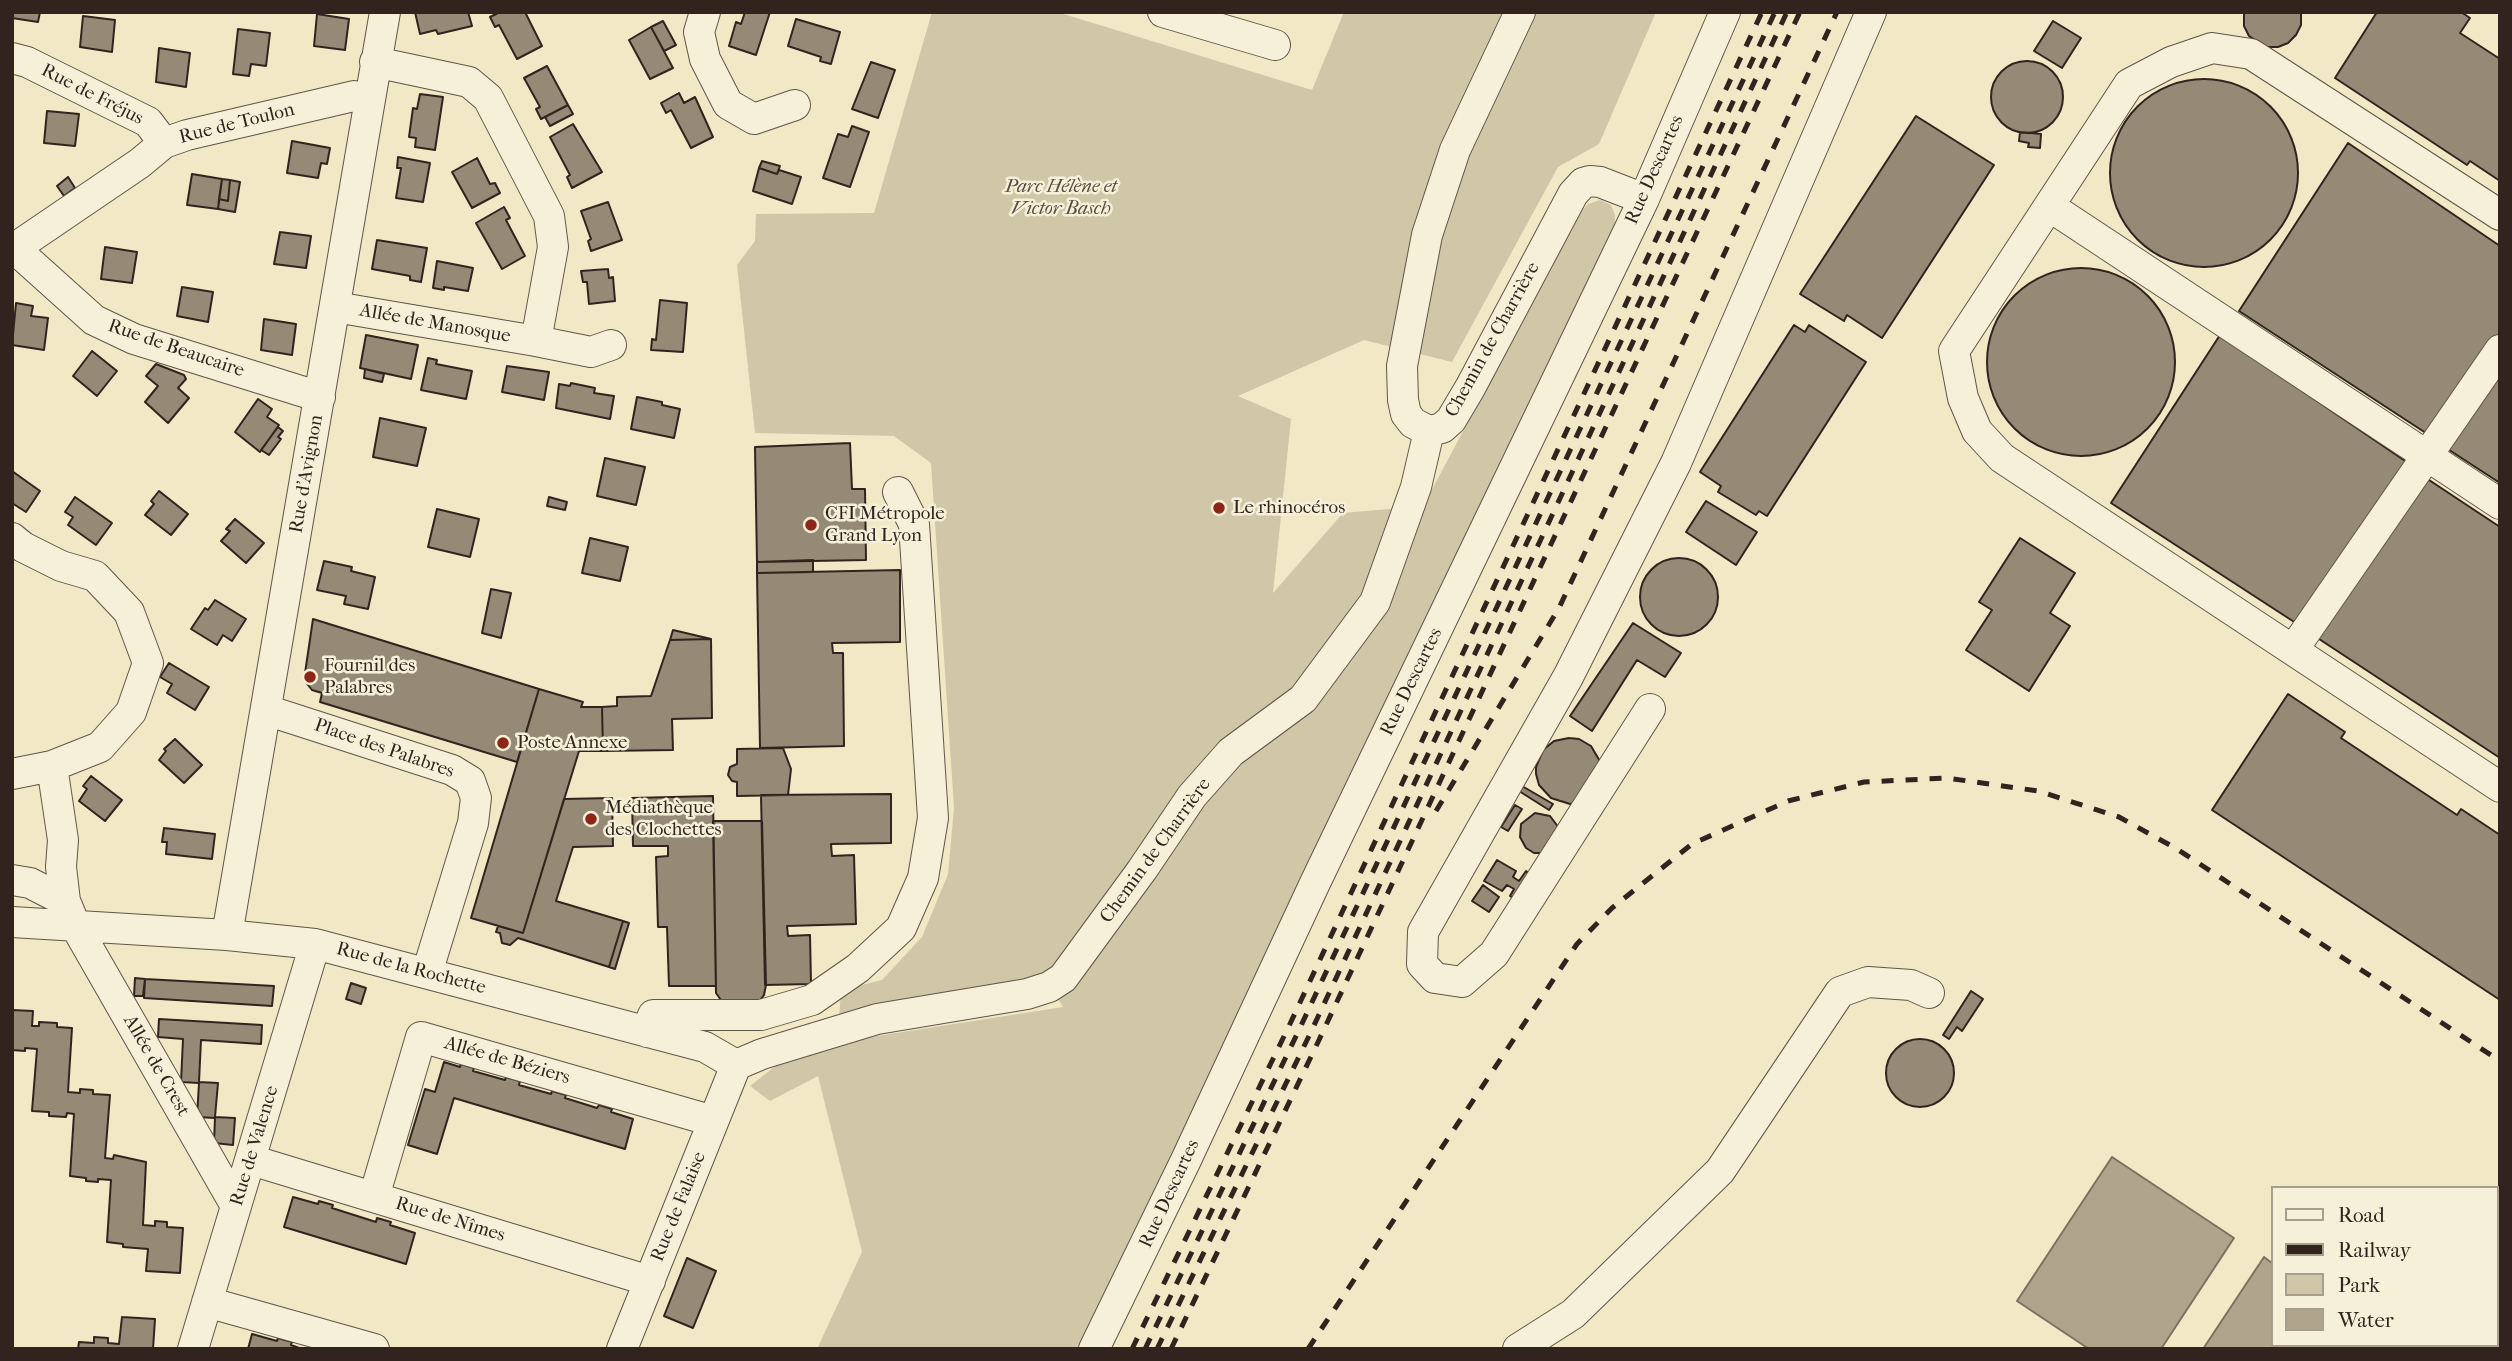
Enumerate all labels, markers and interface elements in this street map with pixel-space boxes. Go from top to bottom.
street label: Rue de Fréjus [37,60,147,130]
street label: Rue de Toulon [177,99,297,149]
street label: Rue Descartes [1621,112,1689,228]
park label: Parc Hélène et Victor Basch [1005,176,1117,220]
street label: Chemin de Charrière [1441,258,1545,422]
street label: Allée de Manosque [358,299,512,349]
street label: Rue de Beaucaire [105,315,247,383]
street label: Rue d'Avignon [285,413,329,535]
place label: Le rhinocéros [1233,497,1345,519]
marker: Le rhinocéros [1211,500,1227,516]
place label: CFI Métropole Grand Lyon [825,503,945,547]
marker: CFI Métropole Grand Lyon [803,517,819,533]
street label: Rue Descartes [1376,624,1448,740]
place label: Fournil des Palabres [324,655,415,699]
marker: Fournil des Palabres [302,669,318,685]
street label: Place des Palabres [311,714,457,784]
place label: Poste Annexe [517,732,627,754]
marker: Poste Annexe [495,735,511,751]
street label: Chemin de Charrière [1096,774,1216,928]
place label: Médiathèque des Clochettes [605,797,722,841]
marker: Médiathèque des Clochettes [583,811,599,827]
street label: Rue de la Rochette [334,938,488,1000]
street label: Allée de Crest [118,1011,194,1121]
street label: Allée de Béziers [442,1032,572,1090]
street label: Rue de Valence [226,1083,284,1209]
street label: Rue Descartes [1135,1136,1205,1252]
street label: Rue de Falaise [647,1149,711,1265]
legend [2270,1186,2498,1347]
street label: Rue de Nîmes [392,1193,508,1247]
text: Road [2338,1203,2385,1227]
text: Railway [2338,1238,2411,1262]
text: Park [2338,1273,2380,1297]
text: Water [2338,1308,2394,1332]

